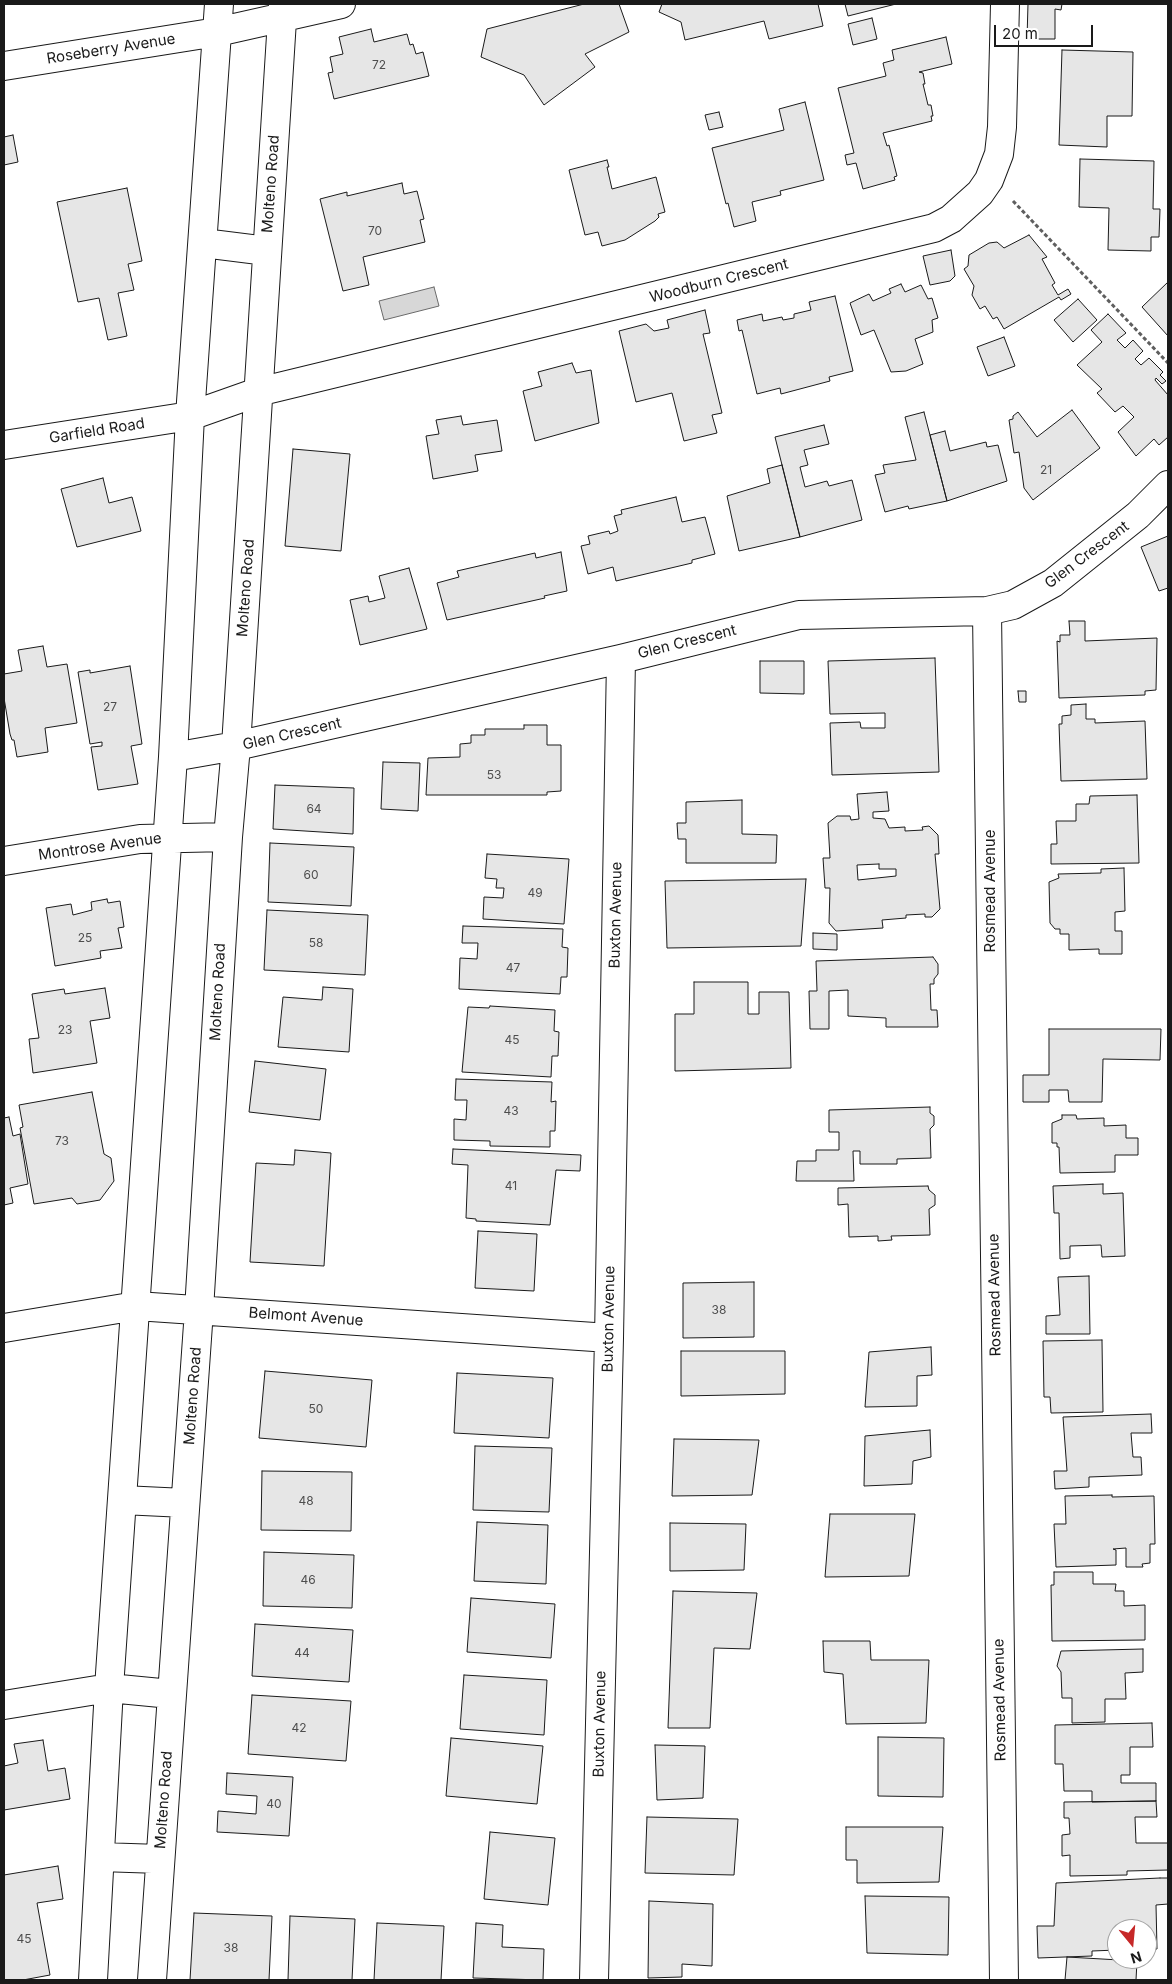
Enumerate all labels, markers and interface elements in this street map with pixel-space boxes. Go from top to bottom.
scale bar [997,15,1096,47]
text: 20 m [1002,24,1038,43]
street label: Roseberry Avenue [45,30,177,68]
house number: 72 [372,58,386,72]
street label: Molteno Road [259,134,283,234]
house number: 70 [368,224,382,238]
street label: Woodburn Crescent [648,255,790,307]
street label: Garfield Road [48,415,146,447]
house number: 21 [1040,463,1052,477]
street label: Glen Crescent [1041,517,1133,593]
street label: Molteno Road [234,538,258,638]
street label: Glen Crescent [636,621,738,663]
house number: 27 [103,700,117,714]
street label: Glen Crescent [241,714,343,754]
house number: 53 [487,768,501,782]
house number: 64 [306,802,322,816]
street label: Montrose Avenue [37,829,163,865]
street label: Rosmead Avenue [981,830,999,952]
street label: Buxton Avenue [606,862,626,968]
house number: 60 [303,868,319,882]
house number: 49 [527,886,543,900]
house number: 25 [78,931,92,945]
house number: 58 [309,936,323,950]
street label: Molteno Road [206,943,230,1041]
house number: 47 [506,961,520,975]
house number: 23 [58,1023,72,1037]
house number: 45 [504,1033,520,1047]
house number: 43 [503,1104,519,1118]
house number: 73 [55,1134,69,1148]
house number: 41 [505,1179,517,1193]
street label: Rosmead Avenue [985,1233,1005,1357]
street label: Buxton Avenue [599,1266,619,1372]
house number: 38 [712,1303,726,1317]
street label: Belmont Avenue [248,1304,364,1330]
street label: Molteno Road [181,1346,205,1446]
house number: 50 [309,1402,323,1416]
house number: 48 [298,1494,314,1508]
house number: 46 [300,1573,316,1587]
street label: Rosmead Avenue [990,1638,1010,1762]
house number: 44 [294,1646,310,1660]
street label: Buxton Avenue [590,1671,610,1777]
house number: 42 [291,1721,307,1735]
street label: Molteno Road [152,1750,176,1850]
house number: 40 [266,1797,282,1811]
north arrow [1107,1919,1157,1969]
house number: 45 [16,1932,32,1946]
house number: 38 [224,1941,238,1955]
text: N [1129,1948,1144,1968]

